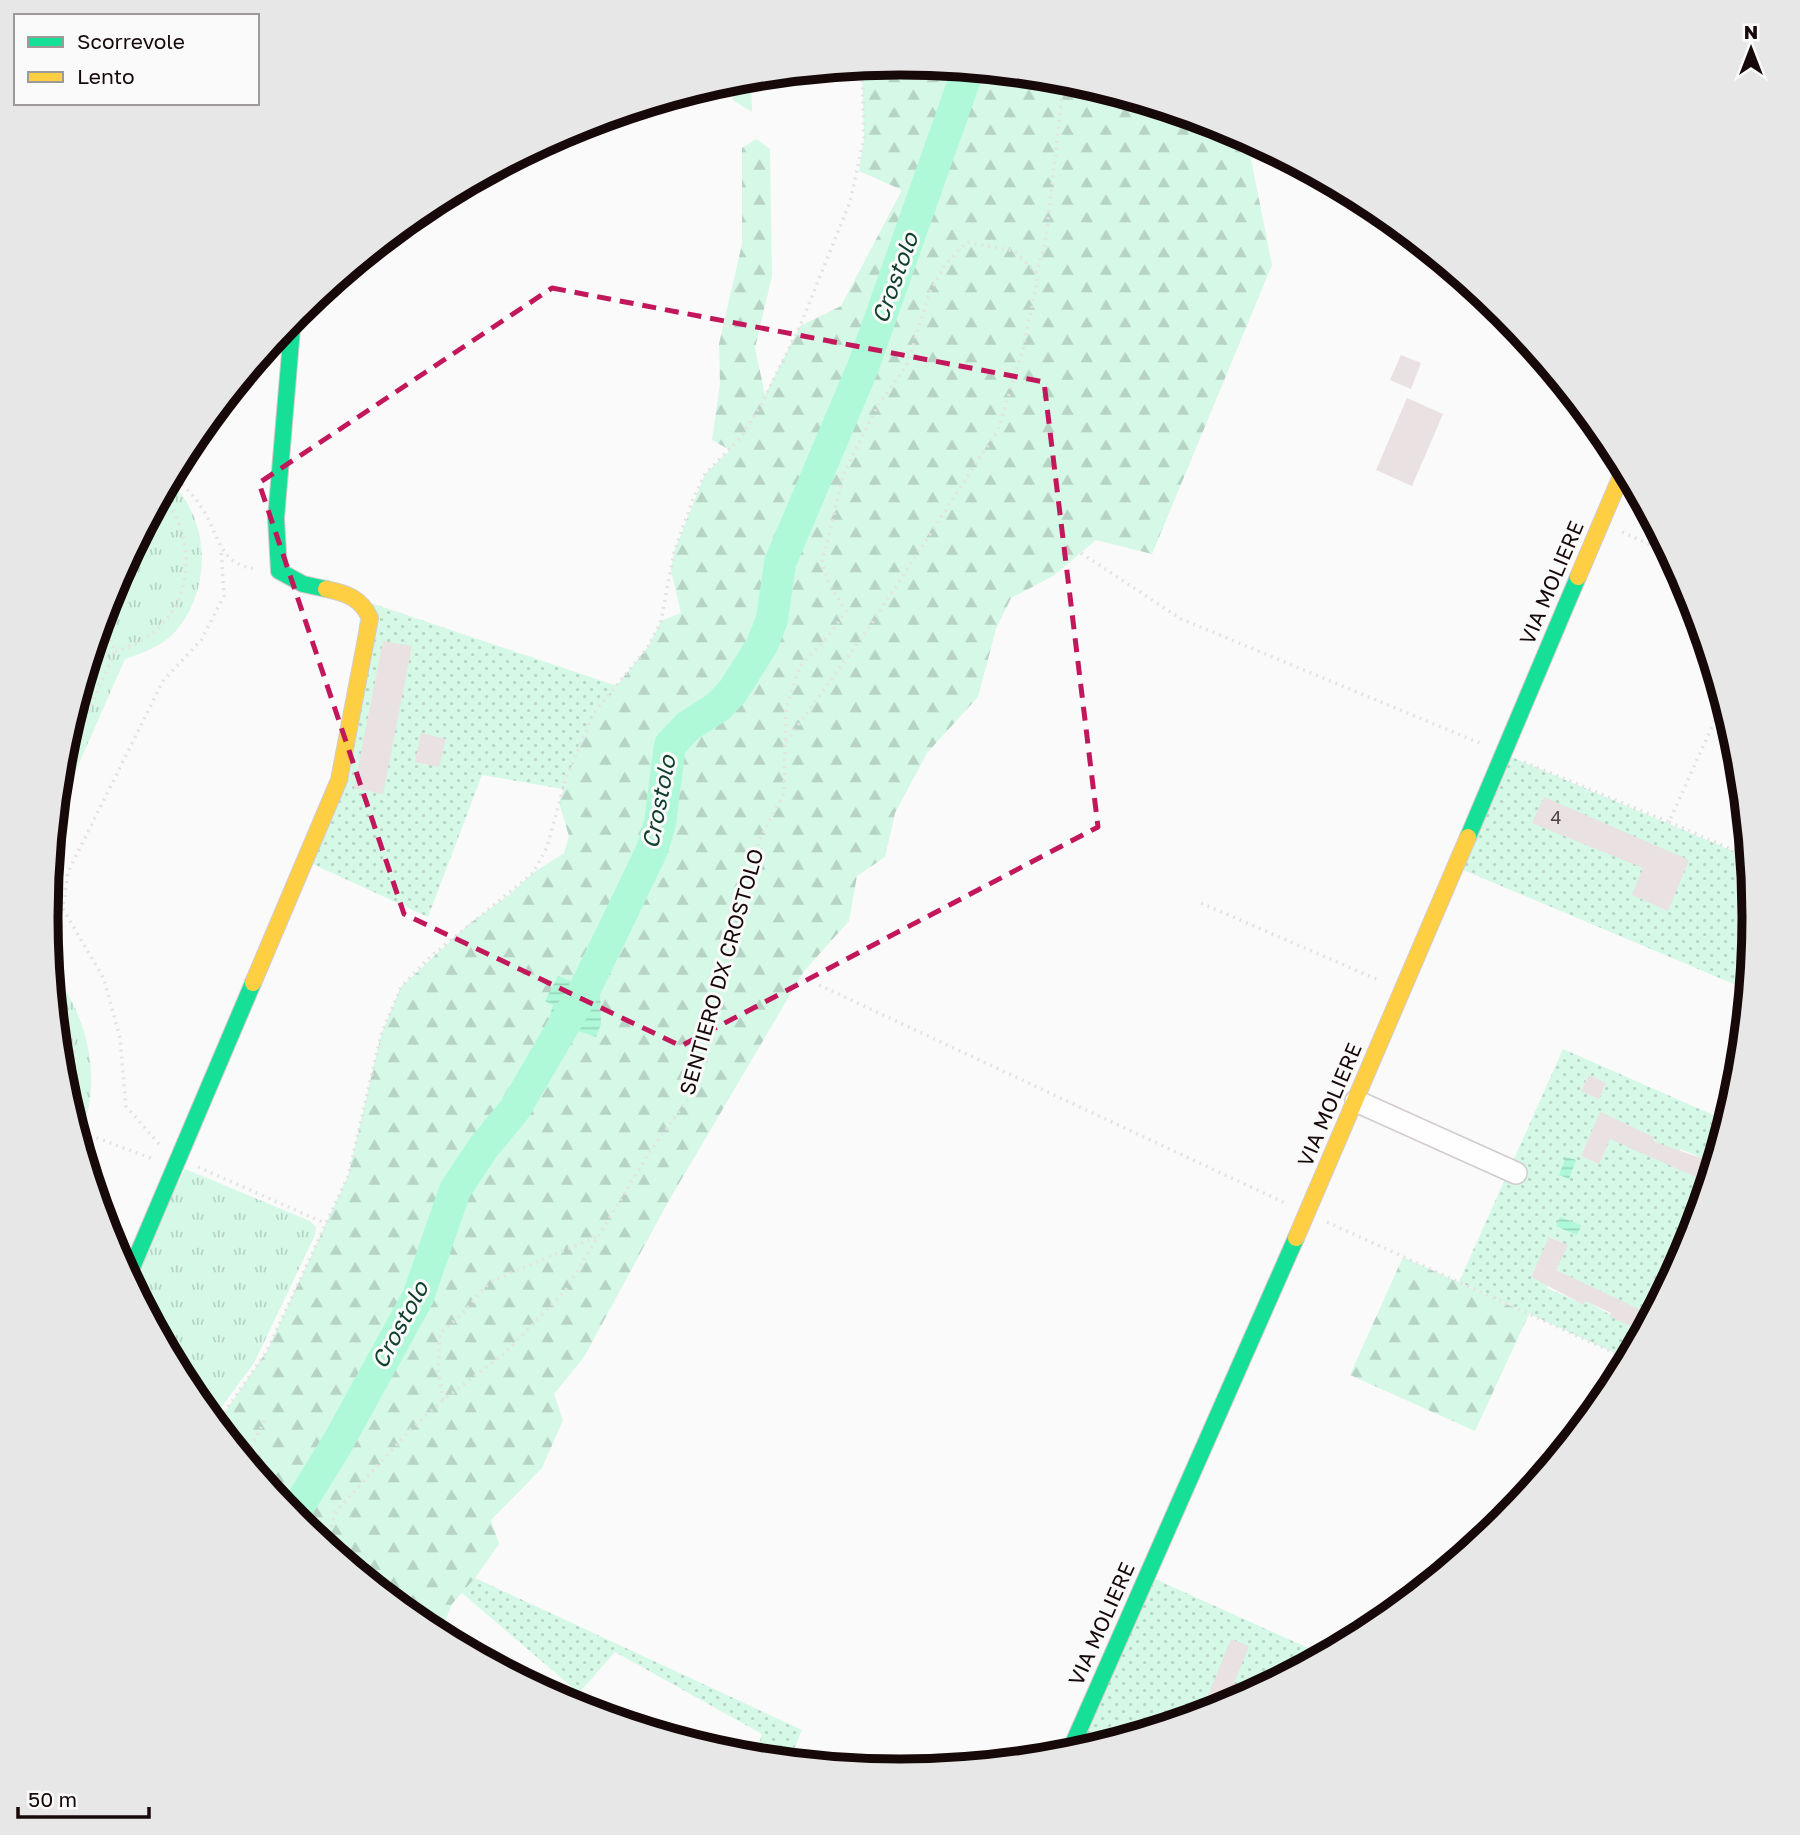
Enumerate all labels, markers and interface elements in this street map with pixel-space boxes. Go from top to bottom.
legend [14,14,259,105]
north arrow [1716,14,1786,84]
text: N [1744,20,1758,43]
text: Scorrevole [77,28,185,54]
text: Lento [77,63,135,89]
water label: Crostolo [865,227,924,327]
street label: VIA MOLIERE [1513,517,1589,648]
water label: Crostolo [635,752,681,851]
house number: 4 [1551,806,1562,828]
street label: SENTIERO DX CROSTOLO [673,845,769,1098]
street label: VIA MOLIERE [1291,1039,1367,1170]
water label: Crostolo [365,1275,434,1373]
street label: VIA MOLIERE [1062,1558,1140,1689]
scale bar [18,1776,149,1820]
text: 50 m [28,1786,77,1812]

